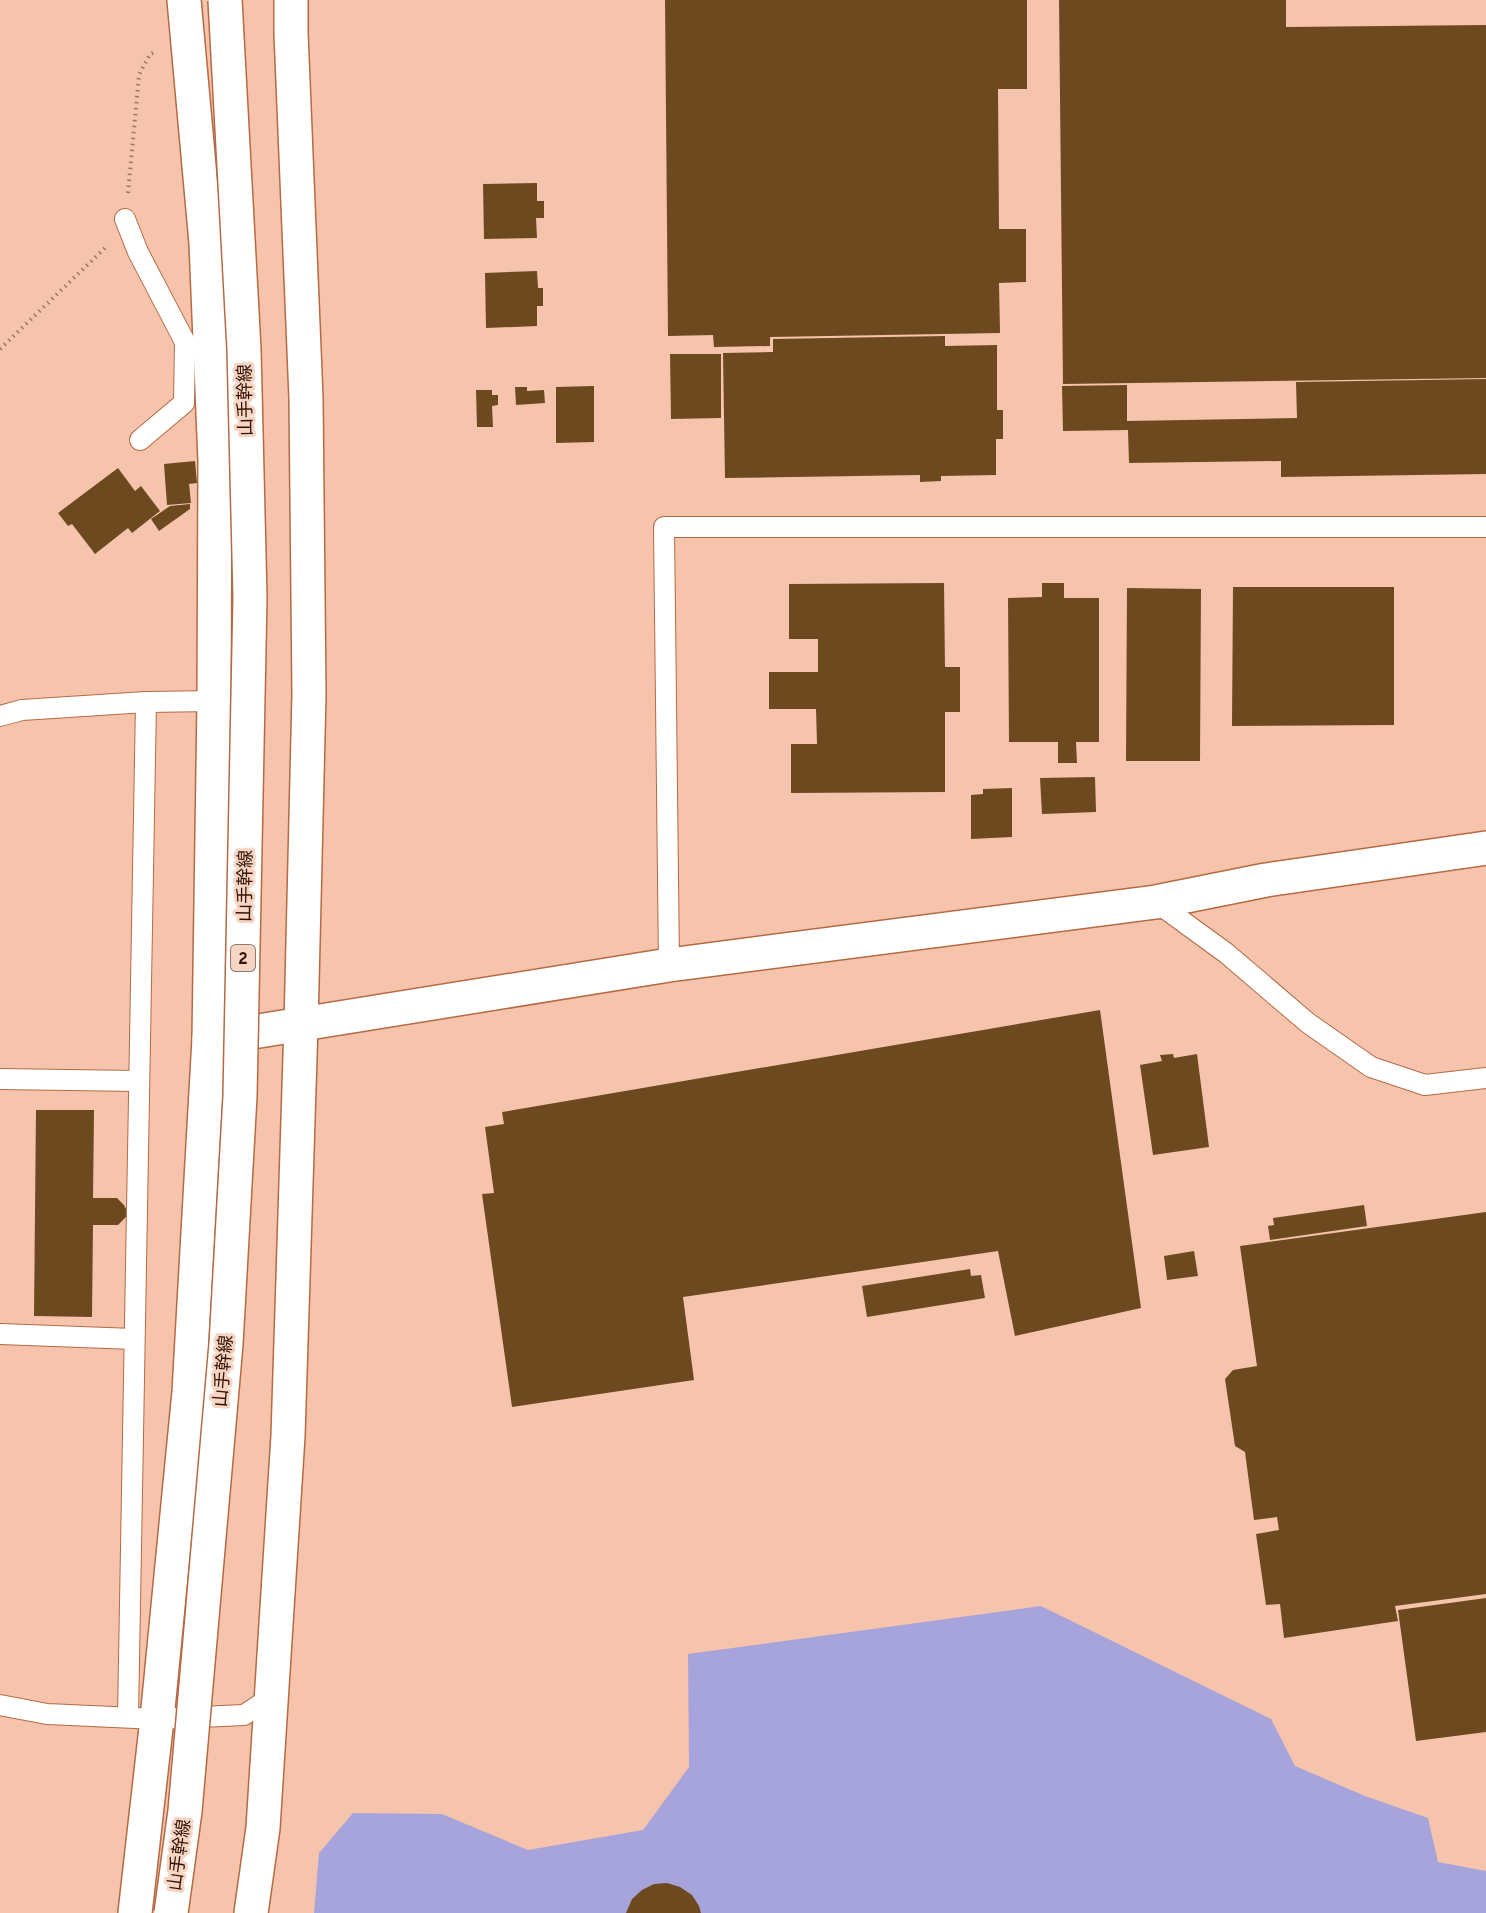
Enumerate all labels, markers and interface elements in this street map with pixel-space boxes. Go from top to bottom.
street label: 山手幹線 [234,364,259,436]
street label: 山手幹線 [234,850,259,922]
road number: 2 [231,945,255,971]
street label: 山手幹線 [210,1334,239,1408]
street label: 山手幹線 [164,1818,197,1892]

